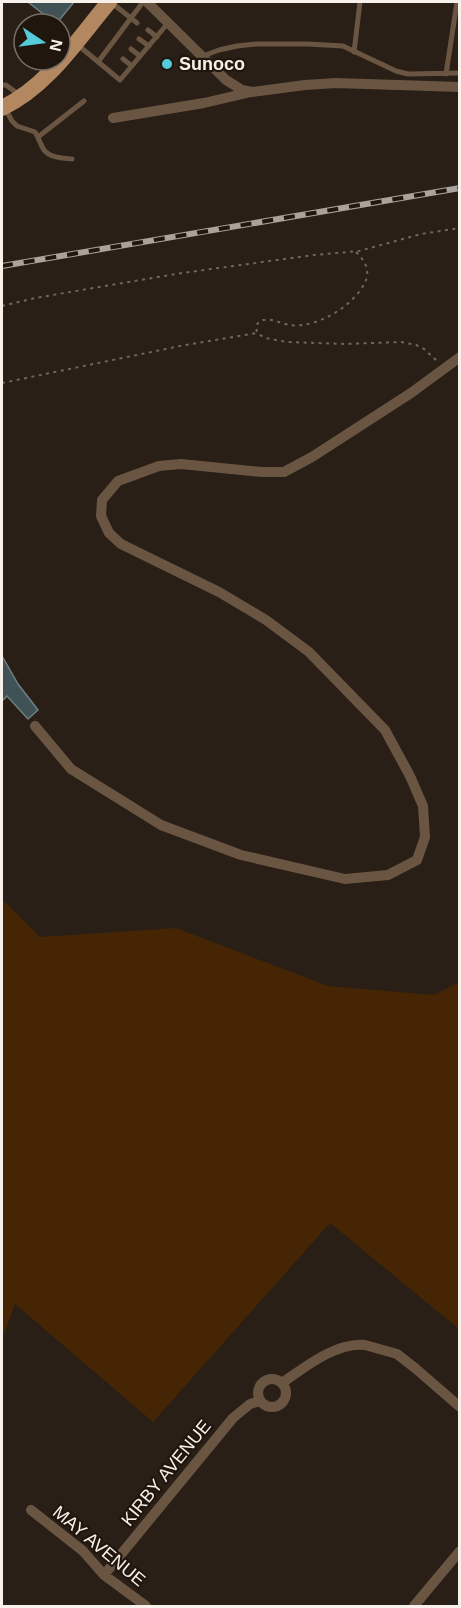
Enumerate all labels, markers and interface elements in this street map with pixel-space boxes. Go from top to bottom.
north arrow [12,12,72,72]
text: N [47,38,66,53]
place label: Sunoco [179,54,245,74]
marker: Sunoco [160,57,174,71]
street label: KIRBY AVENUE [117,1416,215,1530]
street label: MAY AVENUE [49,1502,149,1590]

